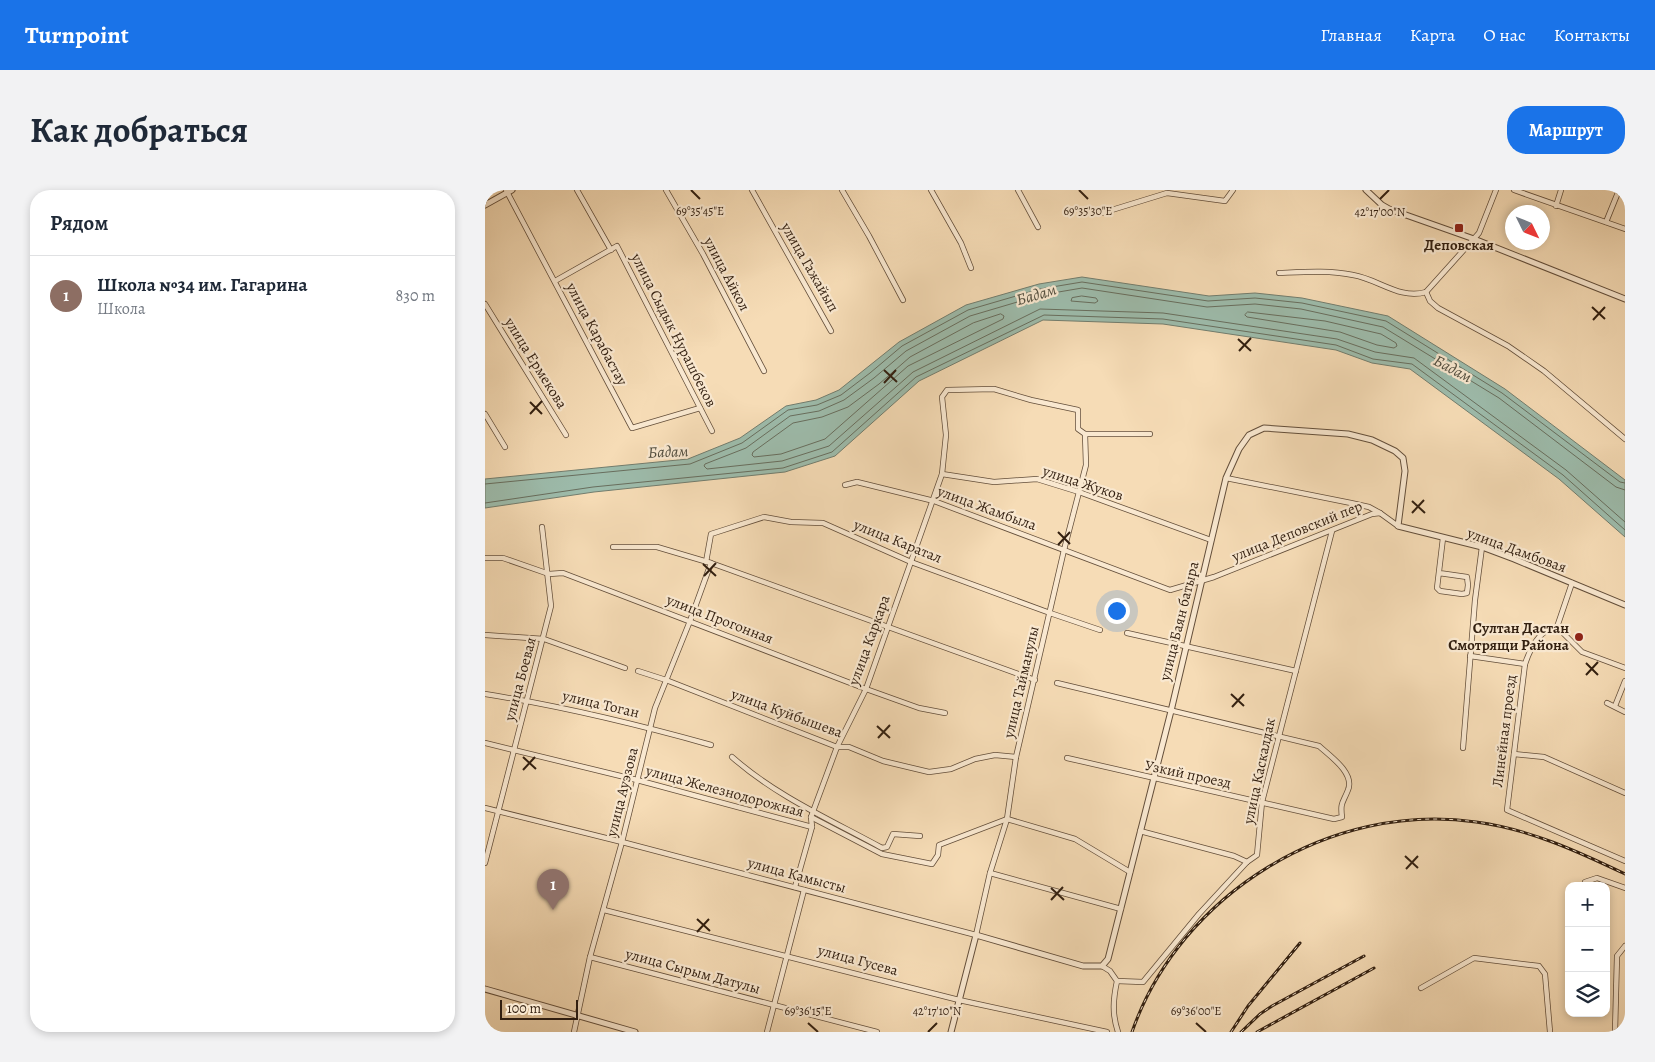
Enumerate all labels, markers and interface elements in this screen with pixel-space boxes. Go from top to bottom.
text: Turnpoint [25,19,129,51]
text: Главная [1321,23,1382,47]
text: Карта [1410,23,1455,47]
text: О нас [1483,23,1526,47]
text: Контакты [1554,23,1630,47]
text: Как добраться [30,106,248,154]
button: Маршрут [1507,106,1625,154]
text: 69°35'45"E [676,203,724,219]
text: 69°35'30"E [1064,203,1112,219]
text: 42°17'00"N [1354,204,1406,220]
north arrow [1505,205,1550,250]
text: Рядом [50,209,108,237]
street label: улица Гажайып [776,218,844,315]
marker: Деповская [1453,222,1465,234]
street label: улица Айкол [699,233,755,314]
place label: Деповская [1424,235,1494,255]
street label: улица Сыдык Нурашбеков [626,249,722,410]
text: Школа №34 им. Гагарина [97,272,307,298]
street label: улица Карабастау [561,278,633,389]
water label: Бадам [1014,279,1059,311]
text: 1 [63,285,69,307]
text: 830 m [396,285,435,307]
text: Школа [97,298,145,320]
street label: улица Ермекова [499,313,572,412]
water label: Бадам [1429,350,1476,388]
water label: Бадам [647,440,689,464]
street label: улица Жуков [1039,460,1126,505]
street label: улица Жамбыла [934,480,1039,535]
street label: улица Деповский пер [1228,496,1365,567]
street label: улица Каратал [850,514,945,568]
street label: улица Дамбовая [1464,522,1570,577]
street label: улица Баян батыра [1154,559,1204,684]
street label: улица Прогонная [663,589,776,649]
street label: улица Каркара [843,592,895,689]
your location [1104,598,1130,624]
place label: Султан Дастан Смотрящи Района [1448,618,1570,655]
street label: улица Тайманулы [998,624,1044,741]
marker: Султан Дастан Смотрящи Района [1573,631,1585,643]
street label: улица Боевая [499,635,541,724]
street label: Линейная проезд [1487,674,1521,788]
street label: улица Куйбышева [728,683,845,742]
street label: улица Тоган [560,685,642,723]
street label: улица Каскалдак [1238,716,1280,827]
street label: улица Ауэзова [601,745,643,840]
street label: Узкий проезд [1143,755,1233,793]
street label: улица Железнодорожная [643,760,806,822]
street label: улица Камысты [745,852,848,898]
pin: 1 [537,869,569,910]
map controls [1565,882,1610,1017]
button: + [1565,882,1610,927]
button: − [1565,927,1610,972]
street label: улица Гусева [815,939,900,980]
street label: улица Сырым Датулы [622,943,763,999]
button: layers [1565,972,1610,1017]
scale bar [500,997,577,1020]
text: 100 m [507,999,541,1018]
text: 69°36'15"E [784,1003,832,1019]
text: 42°17'10"N [913,1003,962,1019]
text: 69°36'00"E [1171,1003,1221,1019]

